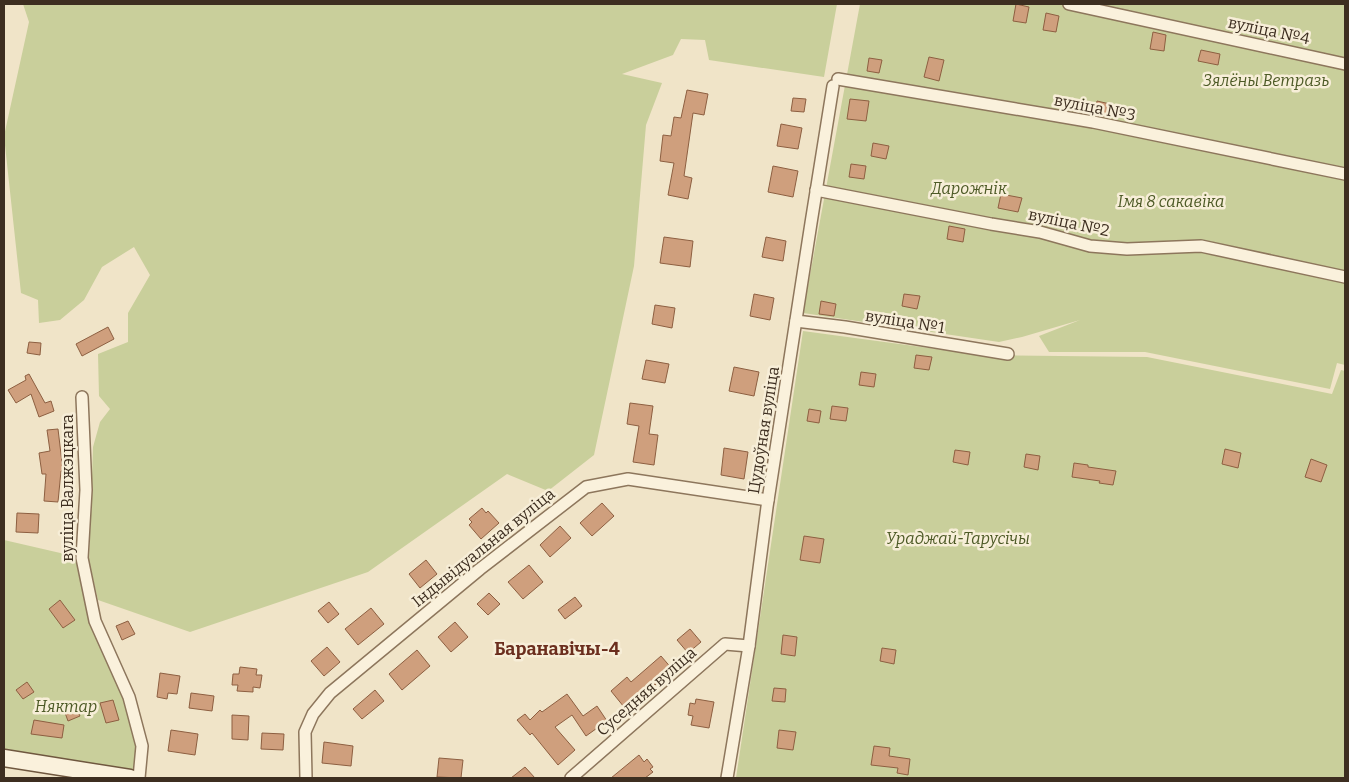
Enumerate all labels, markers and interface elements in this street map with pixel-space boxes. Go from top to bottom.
street label: вуліца №4 [1226,13,1312,49]
park label: Зялёны Ветразь [1203,71,1329,90]
street label: вуліца №3 [1052,90,1137,125]
park label: Дарожнік [930,179,1008,198]
park label: Імя 8 сакавіка [1118,192,1224,211]
street label: вуліца №2 [1027,205,1111,240]
street label: вуліца №1 [864,306,946,337]
street label: Цудоўная вуліца [744,365,783,495]
street label: вуліца Валжэцкага [58,414,77,562]
street label: Індывідуальная вуліца [408,484,559,611]
park label: Ураджай-Тарусічы [886,529,1030,548]
district label: Баранавічы-4 [494,638,620,660]
street label: Суседняя вуліца [593,643,700,740]
park label: Няктар [35,697,97,716]

